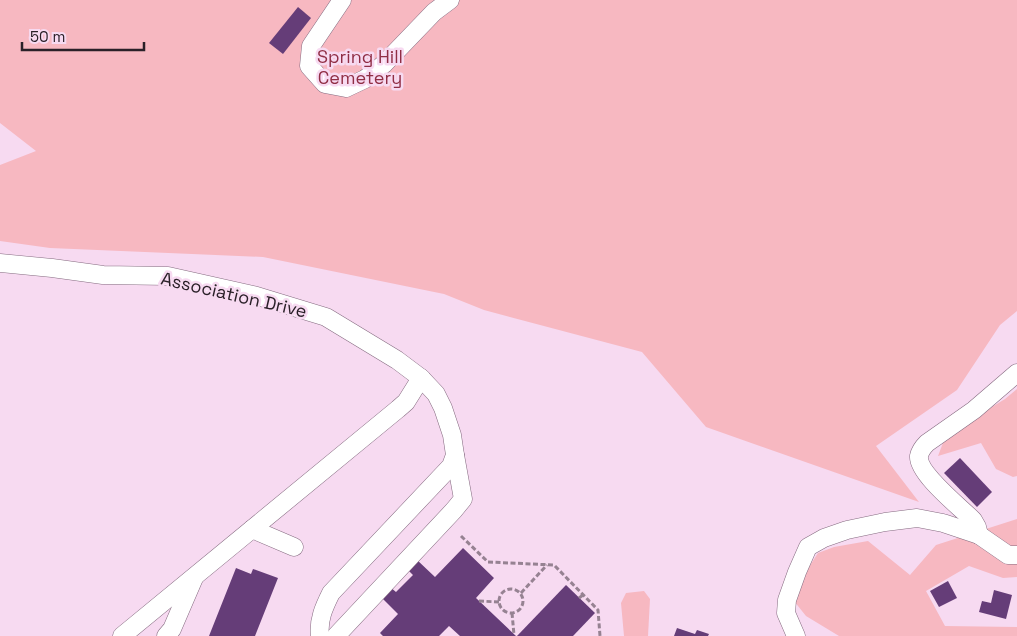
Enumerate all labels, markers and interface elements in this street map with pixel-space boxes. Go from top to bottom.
scale bar [22,20,145,52]
text: 50 m [30,27,65,46]
park label: Spring Hill Cemetery [317,45,403,89]
street label: Association Drive [159,267,309,322]

